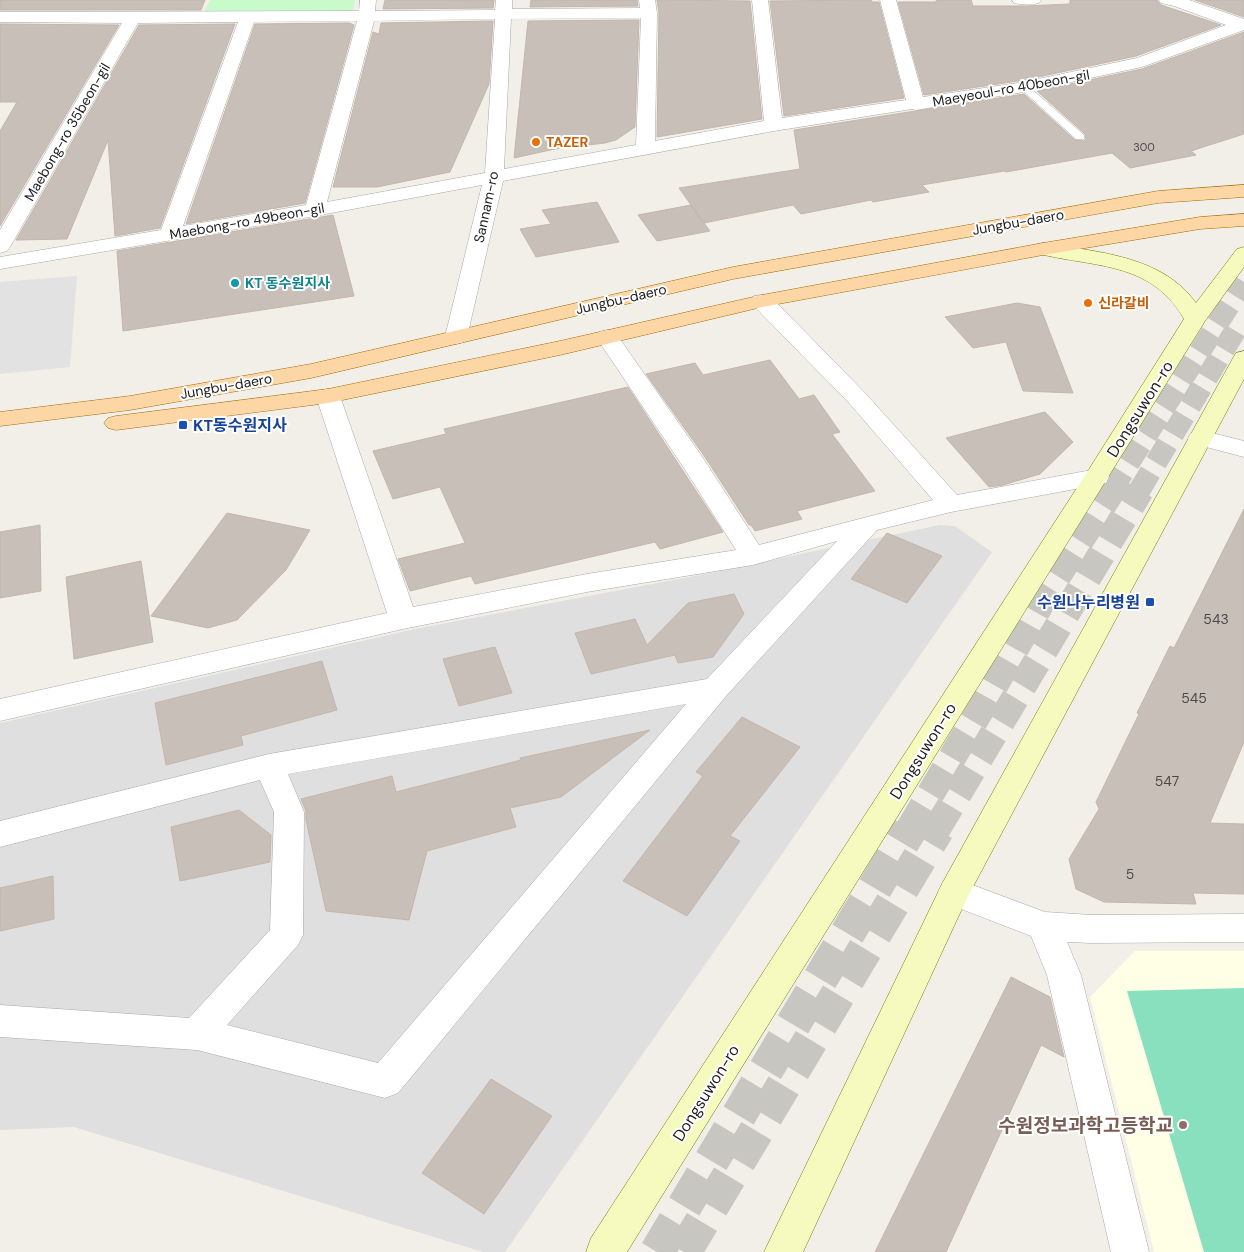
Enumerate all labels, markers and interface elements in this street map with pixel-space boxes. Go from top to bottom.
street label: Maebong-ro 35beon-gil [20,60,114,204]
street label: Maeyeoul-ro 40beon-gil [931,65,1091,111]
place label: TAZER [546,133,588,151]
marker: TAZER [530,136,542,148]
house number: 300 [1133,140,1155,154]
street label: Sannam-ro [470,170,502,244]
street label: Maebong-ro 49beon-gil [168,199,326,243]
street label: Jungbu-daero [971,205,1065,239]
place label: KT 동수원지사 [245,274,330,292]
marker: KT 동수원지사 [229,277,241,289]
street label: Jungbu-daero [574,280,668,318]
place label: 신라갈비 [1098,294,1150,312]
marker: 신라갈비 [1082,297,1094,309]
street label: Dongsuwon-ro [1102,357,1178,461]
street label: Jungbu-daero [179,369,273,403]
place label: KT동수원지사 [193,415,287,436]
marker: KT동수원지사 [177,419,189,431]
place label: 수원나누리병원 [1037,592,1140,613]
marker: 수원나누리병원 [1144,596,1156,608]
house number: 543 [1203,610,1229,628]
house number: 545 [1181,689,1207,707]
street label: Dongsuwon-ro [885,699,961,803]
house number: 547 [1155,772,1179,790]
house number: 5 [1126,865,1134,883]
street label: Dongsuwon-ro [668,1041,744,1145]
place label: 수원정보과학고등학교 [998,1113,1173,1138]
marker: 수원정보과학고등학교 [1177,1119,1189,1131]

